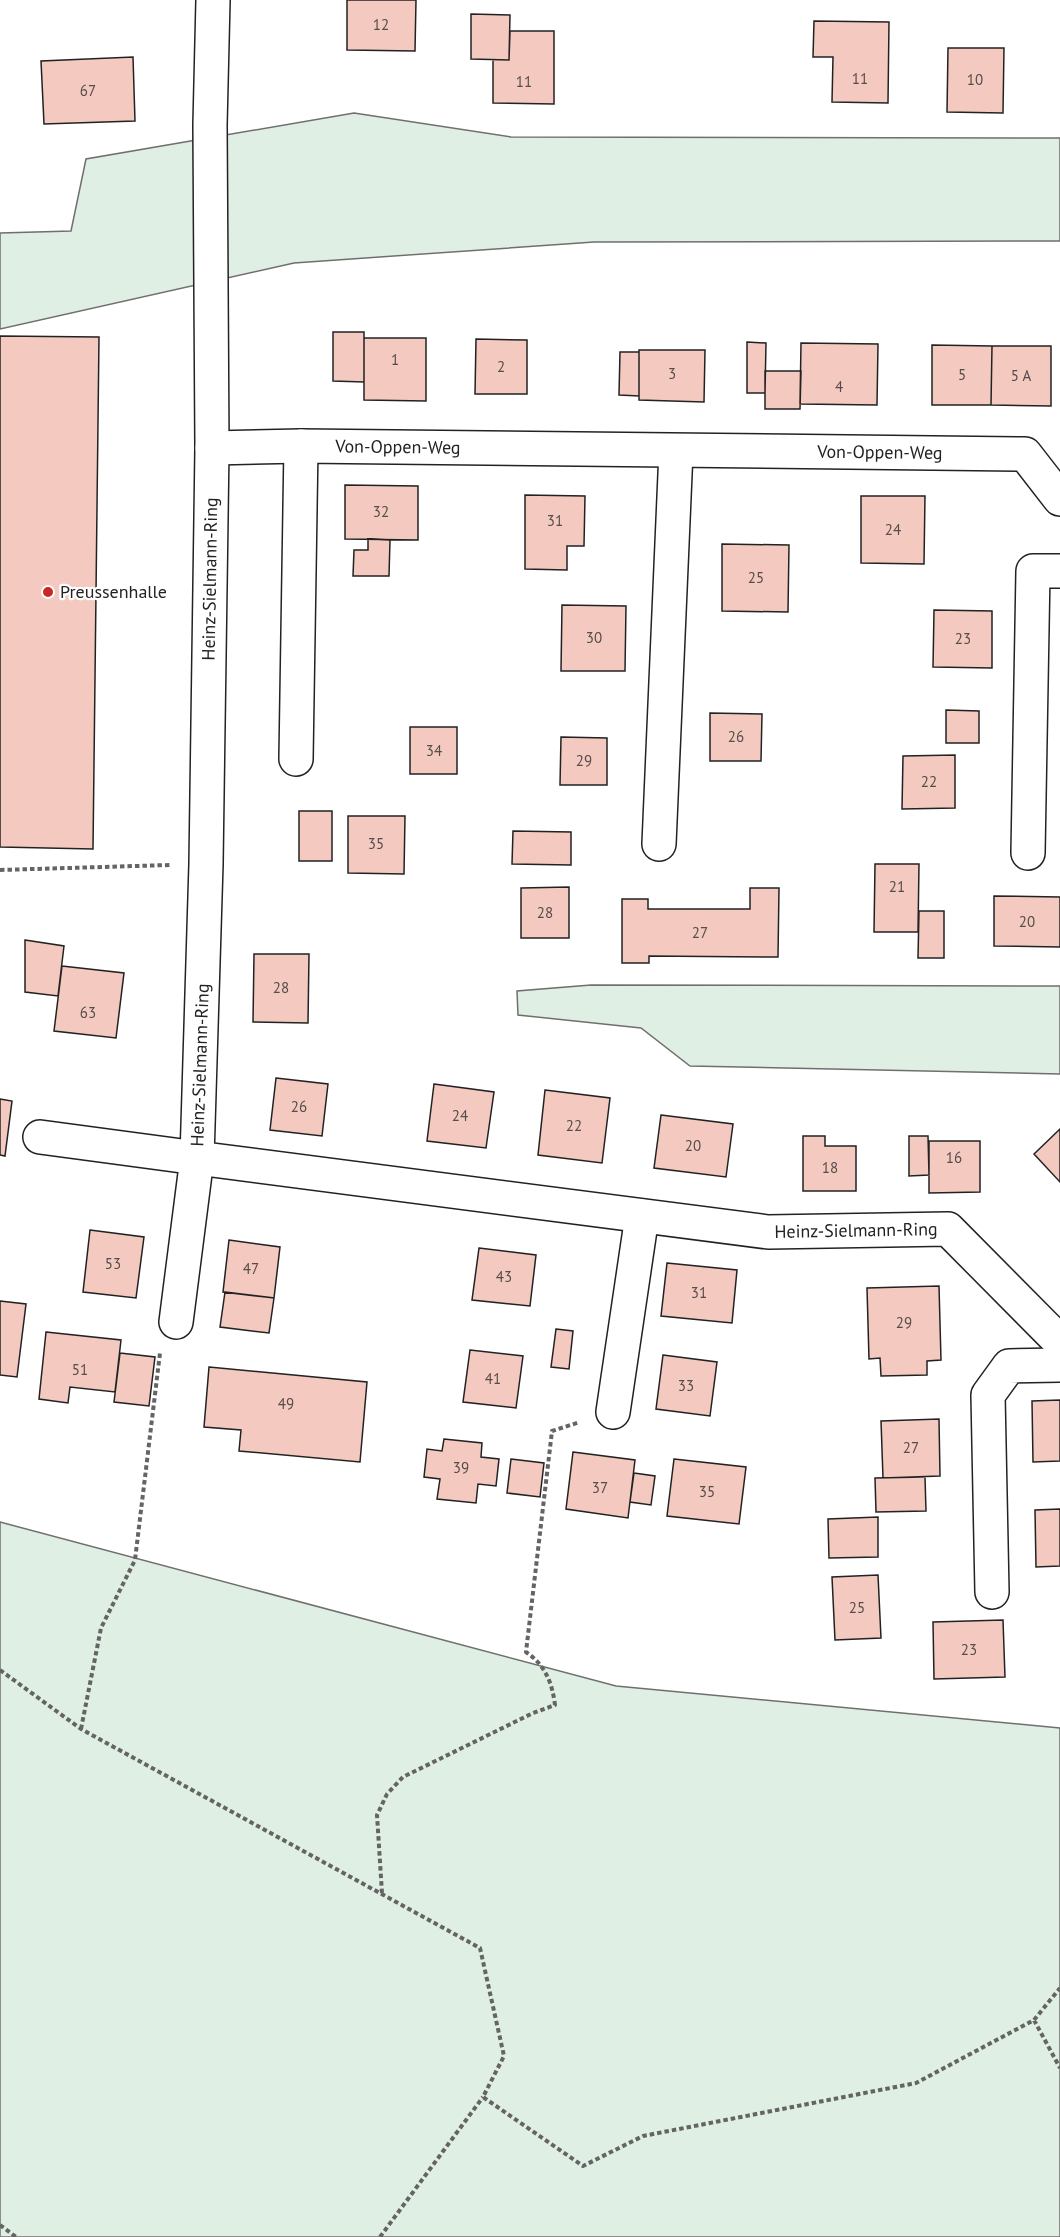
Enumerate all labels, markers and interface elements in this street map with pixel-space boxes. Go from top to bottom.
house number: 12 [373,15,389,34]
house number: 11 [852,69,868,88]
house number: 10 [967,70,983,89]
house number: 11 [516,72,532,91]
house number: 67 [80,81,96,100]
house number: 1 [391,350,399,369]
house number: 2 [497,357,505,376]
house number: 3 [668,364,676,383]
house number: 5 [958,365,966,384]
house number: 5 A [1011,366,1031,385]
house number: 4 [835,377,843,396]
street label: Von-Oppen-Weg [334,434,461,459]
street label: Von-Oppen-Weg [816,440,943,464]
street label: Heinz-Sielmann-Ring [197,497,222,661]
house number: 32 [373,502,389,521]
house number: 31 [547,511,563,530]
house number: 24 [885,520,901,539]
house number: 25 [748,568,764,587]
place label: Preussenhalle [60,580,167,603]
marker: Preussenhalle [41,585,55,599]
house number: 30 [586,628,602,647]
house number: 23 [955,629,971,648]
house number: 26 [728,727,744,746]
house number: 34 [426,741,442,760]
house number: 29 [576,751,592,770]
house number: 22 [921,772,937,791]
house number: 35 [368,834,384,853]
house number: 21 [889,877,905,896]
house number: 28 [537,903,553,922]
house number: 20 [1019,912,1035,931]
house number: 27 [692,923,708,942]
house number: 28 [273,978,289,997]
street label: Heinz-Sielmann-Ring [185,983,214,1147]
house number: 63 [80,1003,96,1022]
house number: 26 [291,1097,307,1116]
house number: 24 [452,1106,468,1125]
house number: 22 [566,1116,582,1135]
house number: 20 [685,1136,701,1155]
house number: 16 [946,1148,962,1167]
house number: 18 [822,1158,838,1177]
street label: Heinz-Sielmann-Ring [774,1217,938,1243]
house number: 53 [105,1254,121,1273]
house number: 47 [243,1259,259,1278]
house number: 43 [496,1267,512,1286]
house number: 31 [691,1283,707,1302]
house number: 29 [896,1313,912,1332]
house number: 51 [72,1360,88,1379]
house number: 41 [485,1369,501,1388]
house number: 33 [678,1376,694,1395]
house number: 49 [278,1394,294,1413]
house number: 27 [903,1438,919,1457]
house number: 39 [453,1458,469,1477]
house number: 37 [592,1478,608,1497]
house number: 35 [699,1482,715,1501]
house number: 25 [849,1598,865,1617]
house number: 23 [961,1640,977,1659]

